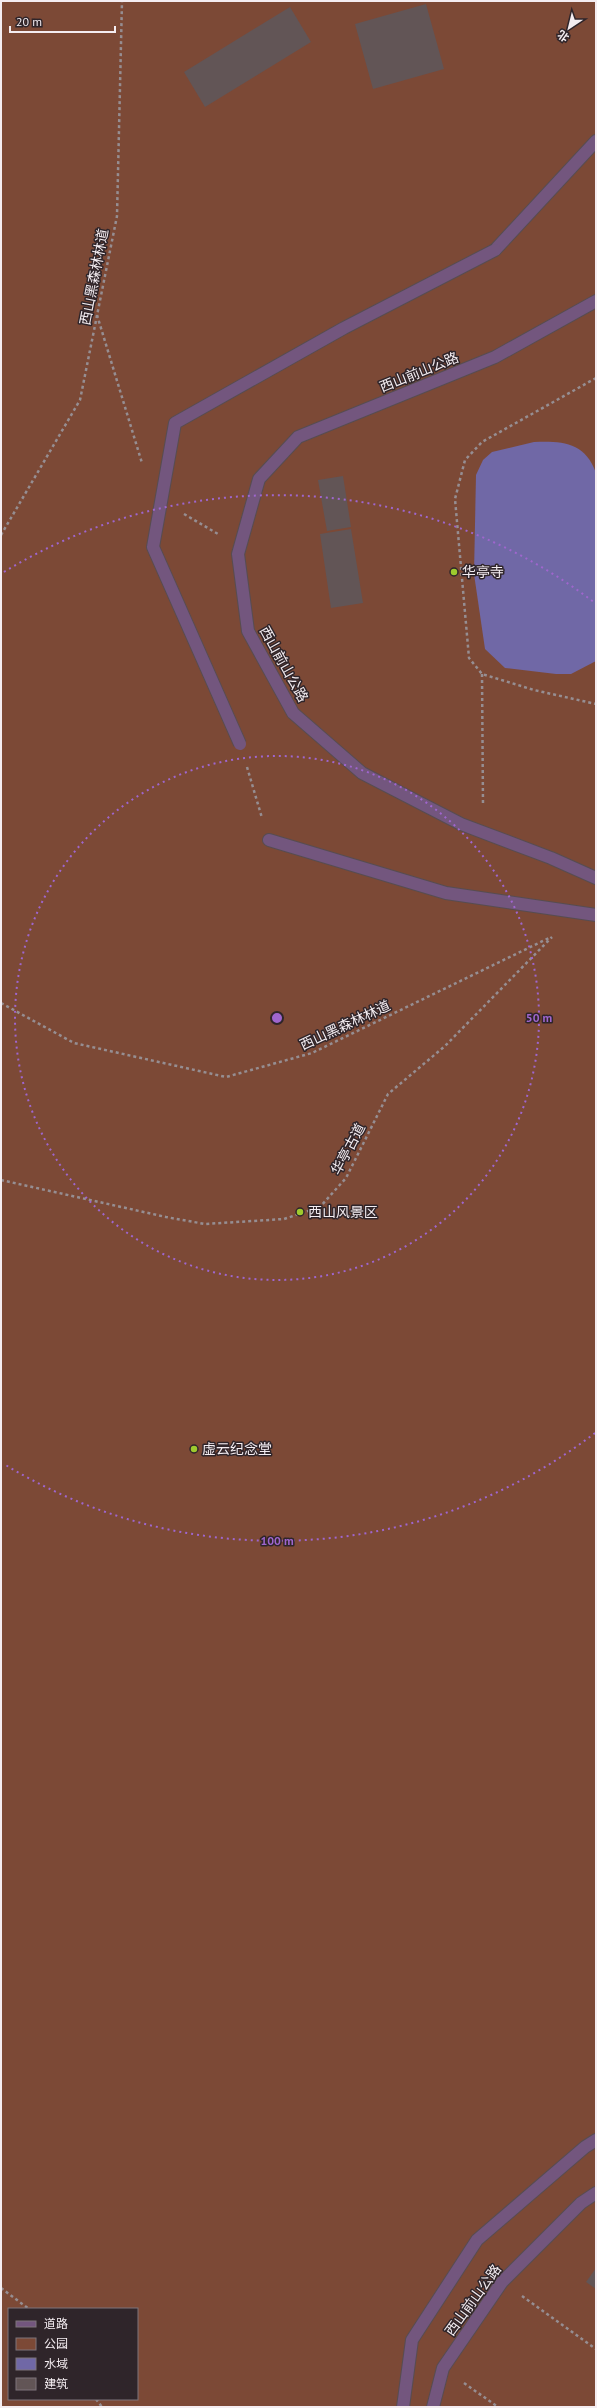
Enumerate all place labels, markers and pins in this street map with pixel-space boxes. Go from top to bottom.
place label: 华亭寺 [462,563,504,581]
marker: 华亭寺 [449,567,459,577]
centre of rings [270,1011,284,1025]
place label: 西山风景区 [308,1203,378,1221]
marker: 西山风景区 [295,1207,305,1217]
place label: 虚云纪念堂 [202,1440,272,1458]
marker: 虚云纪念堂 [189,1444,199,1454]

